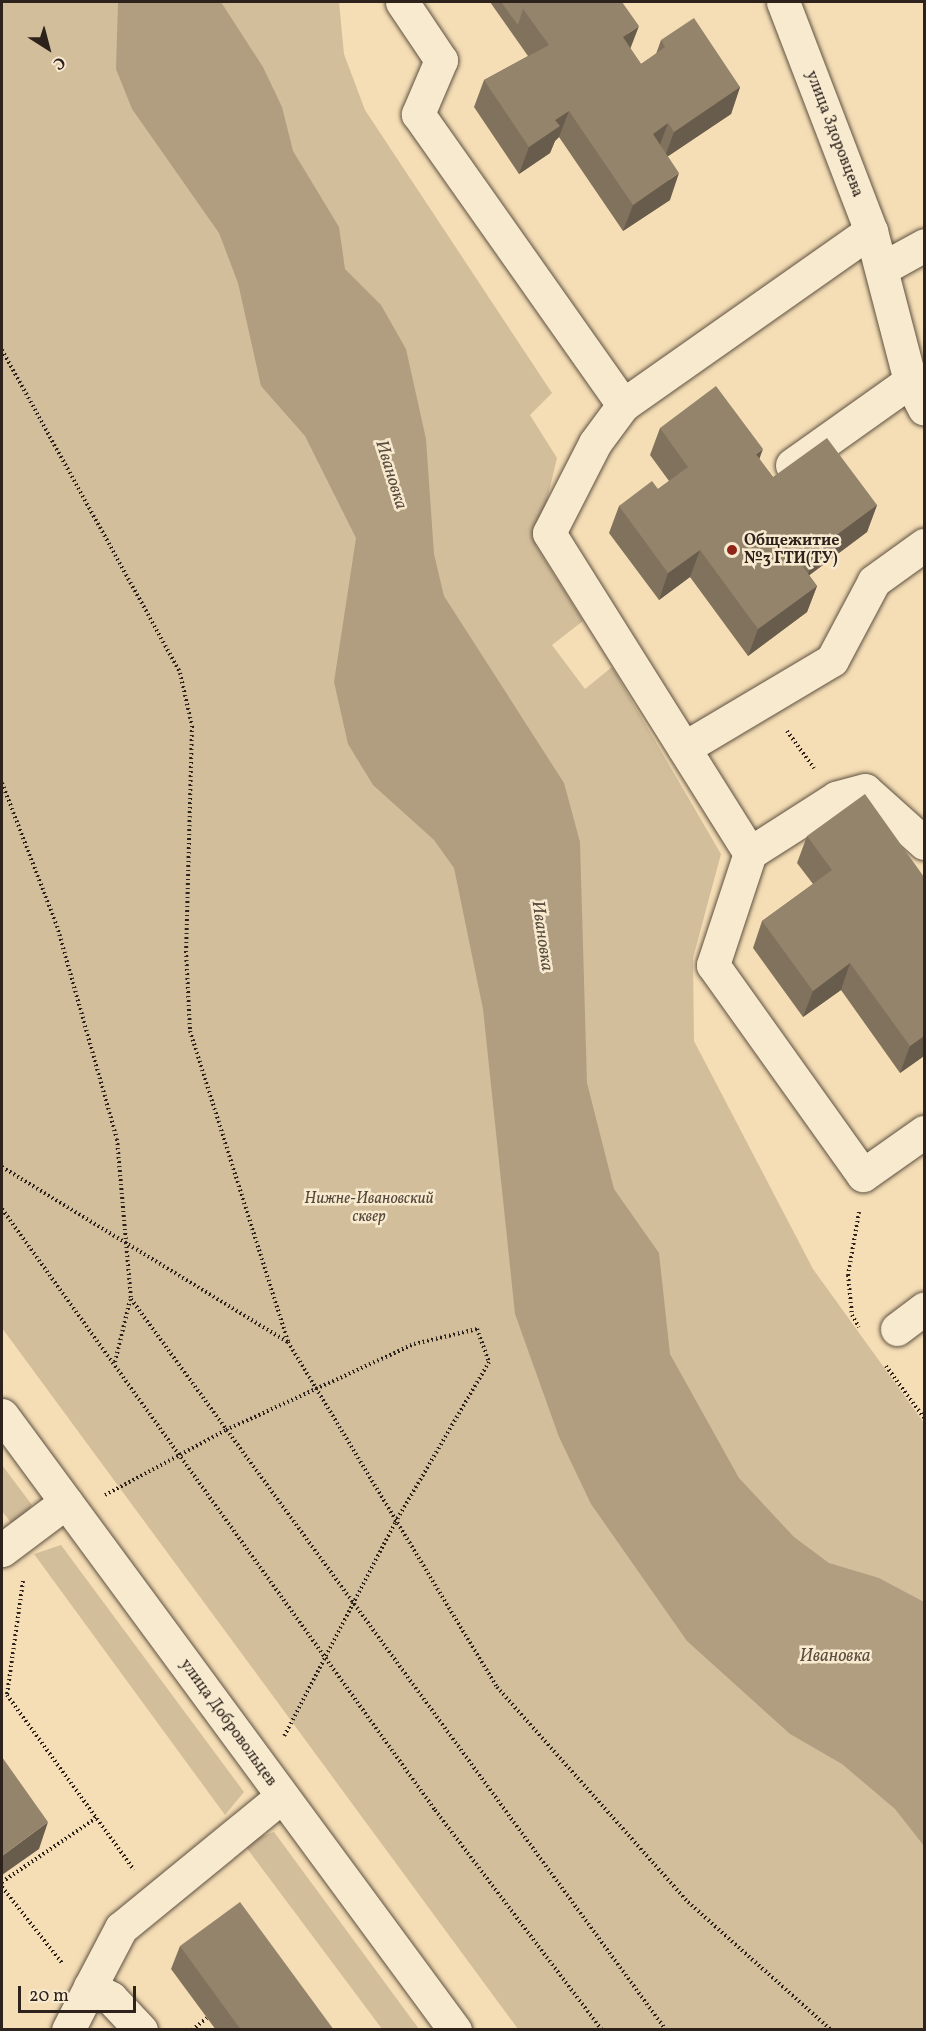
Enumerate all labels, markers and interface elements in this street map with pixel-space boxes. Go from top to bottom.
north arrow [18,18,78,78]
text: С [48,51,69,74]
street label: улица Здоровцева [801,68,867,200]
water label: Ивановка [369,438,411,512]
place label: Общежитие №3 ГТИ(ТУ) [744,531,839,569]
marker: Общежитие №3 ГТИ(ТУ) [725,543,739,557]
water label: Ивановка [525,899,557,973]
park label: Нижне-Ивановский сквер [304,1189,434,1227]
water label: Ивановка [799,1646,871,1668]
street label: улица Добровольцев [175,1656,281,1790]
scale bar [21,1974,140,2012]
text: 20 m [29,1984,69,2009]

